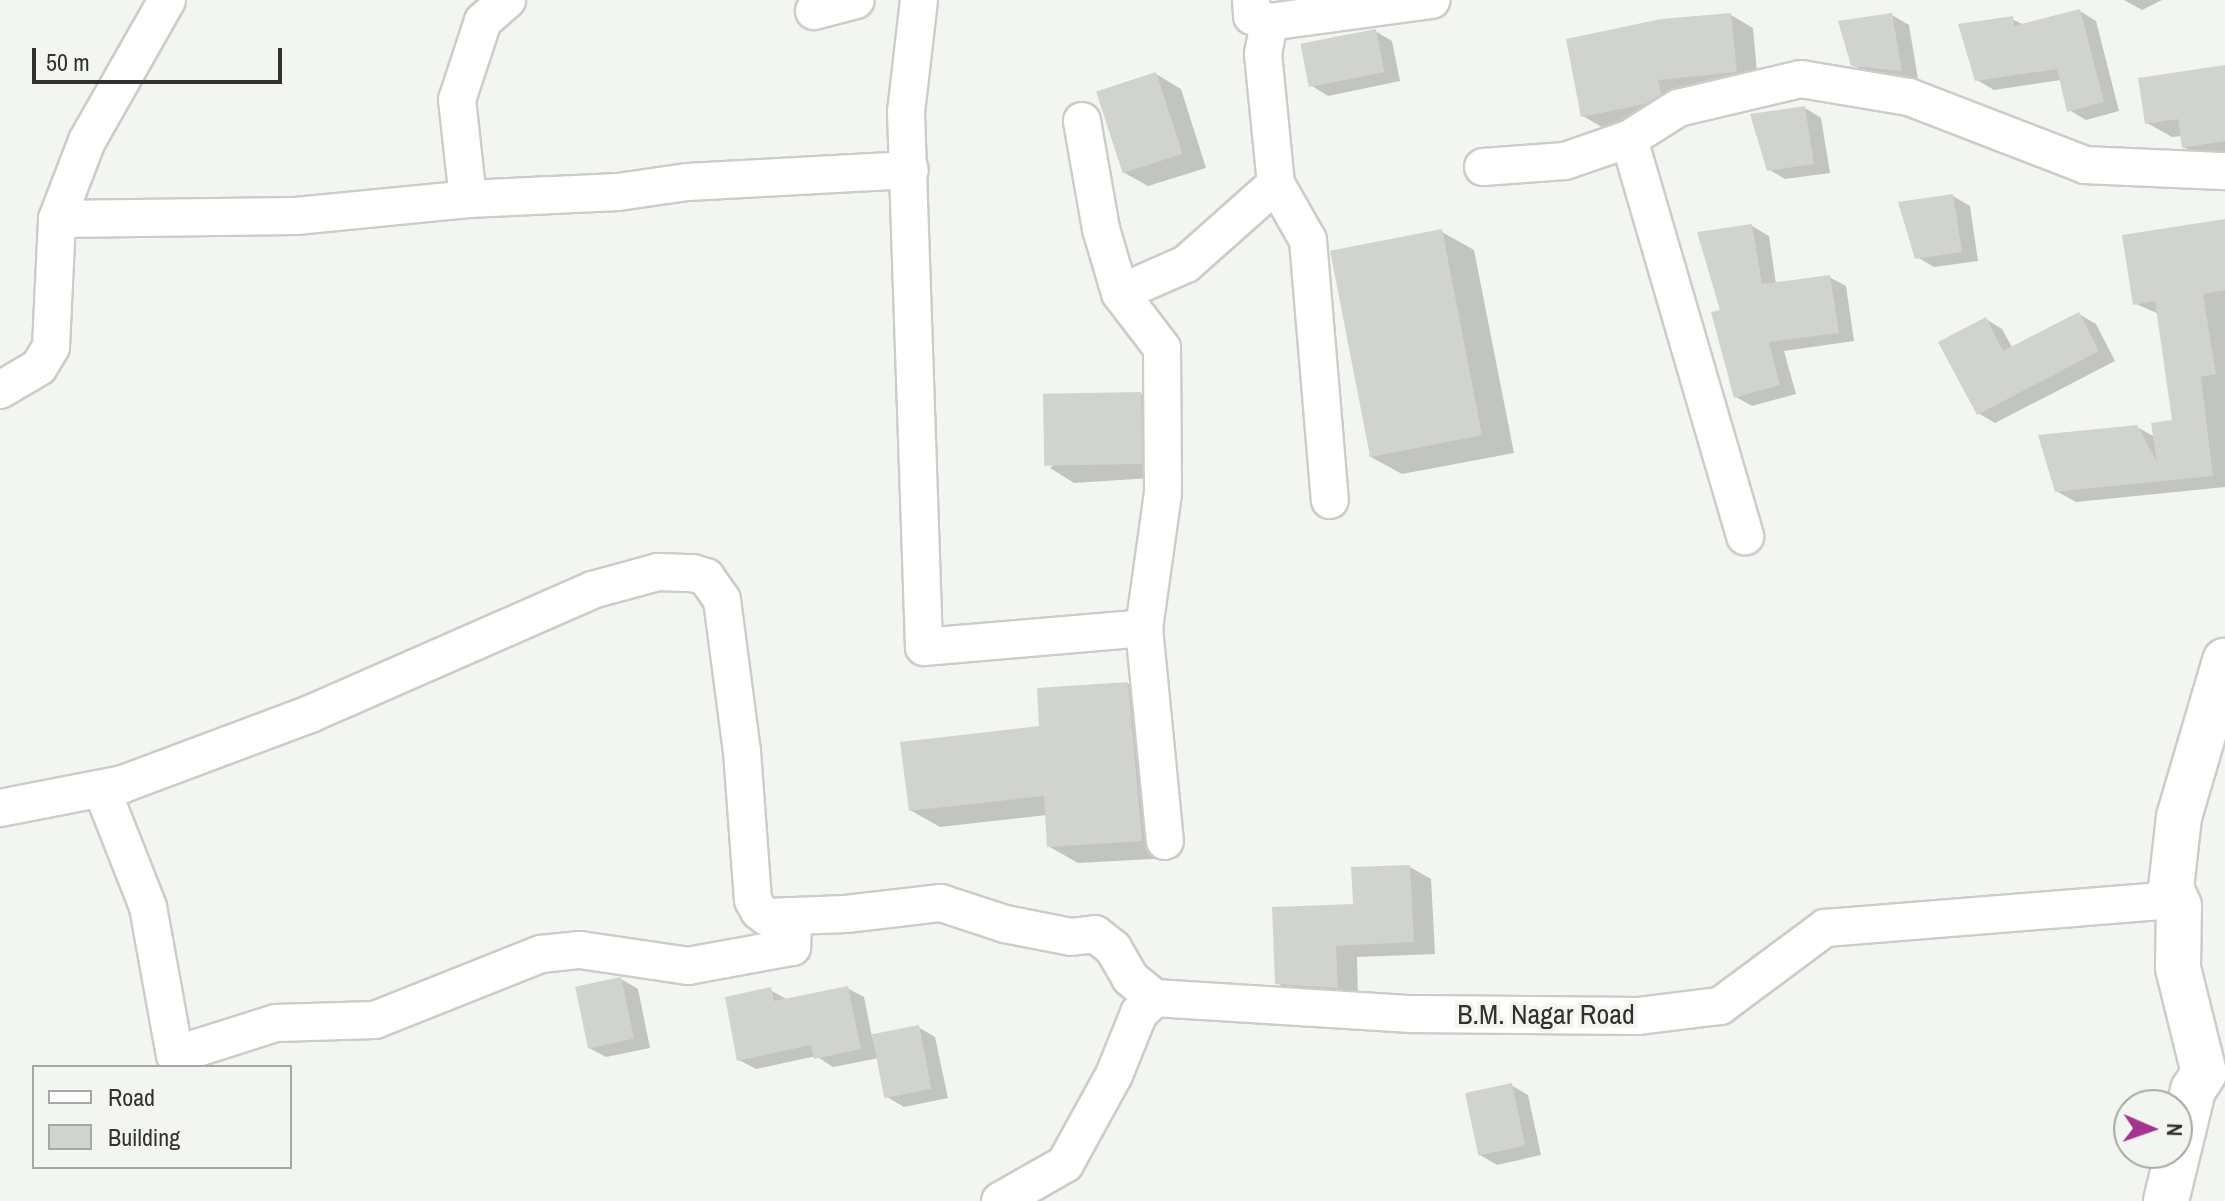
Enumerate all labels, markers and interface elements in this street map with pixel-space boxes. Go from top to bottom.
scale bar [36,32,286,82]
text: 50 m [46,46,90,78]
street label: B.M. Nagar Road [1457,997,1635,1031]
legend [32,1065,292,1169]
text: Road [108,1081,155,1113]
north arrow [2113,1089,2193,1169]
text: Building [108,1121,180,1153]
text: N [2160,1123,2190,1137]

